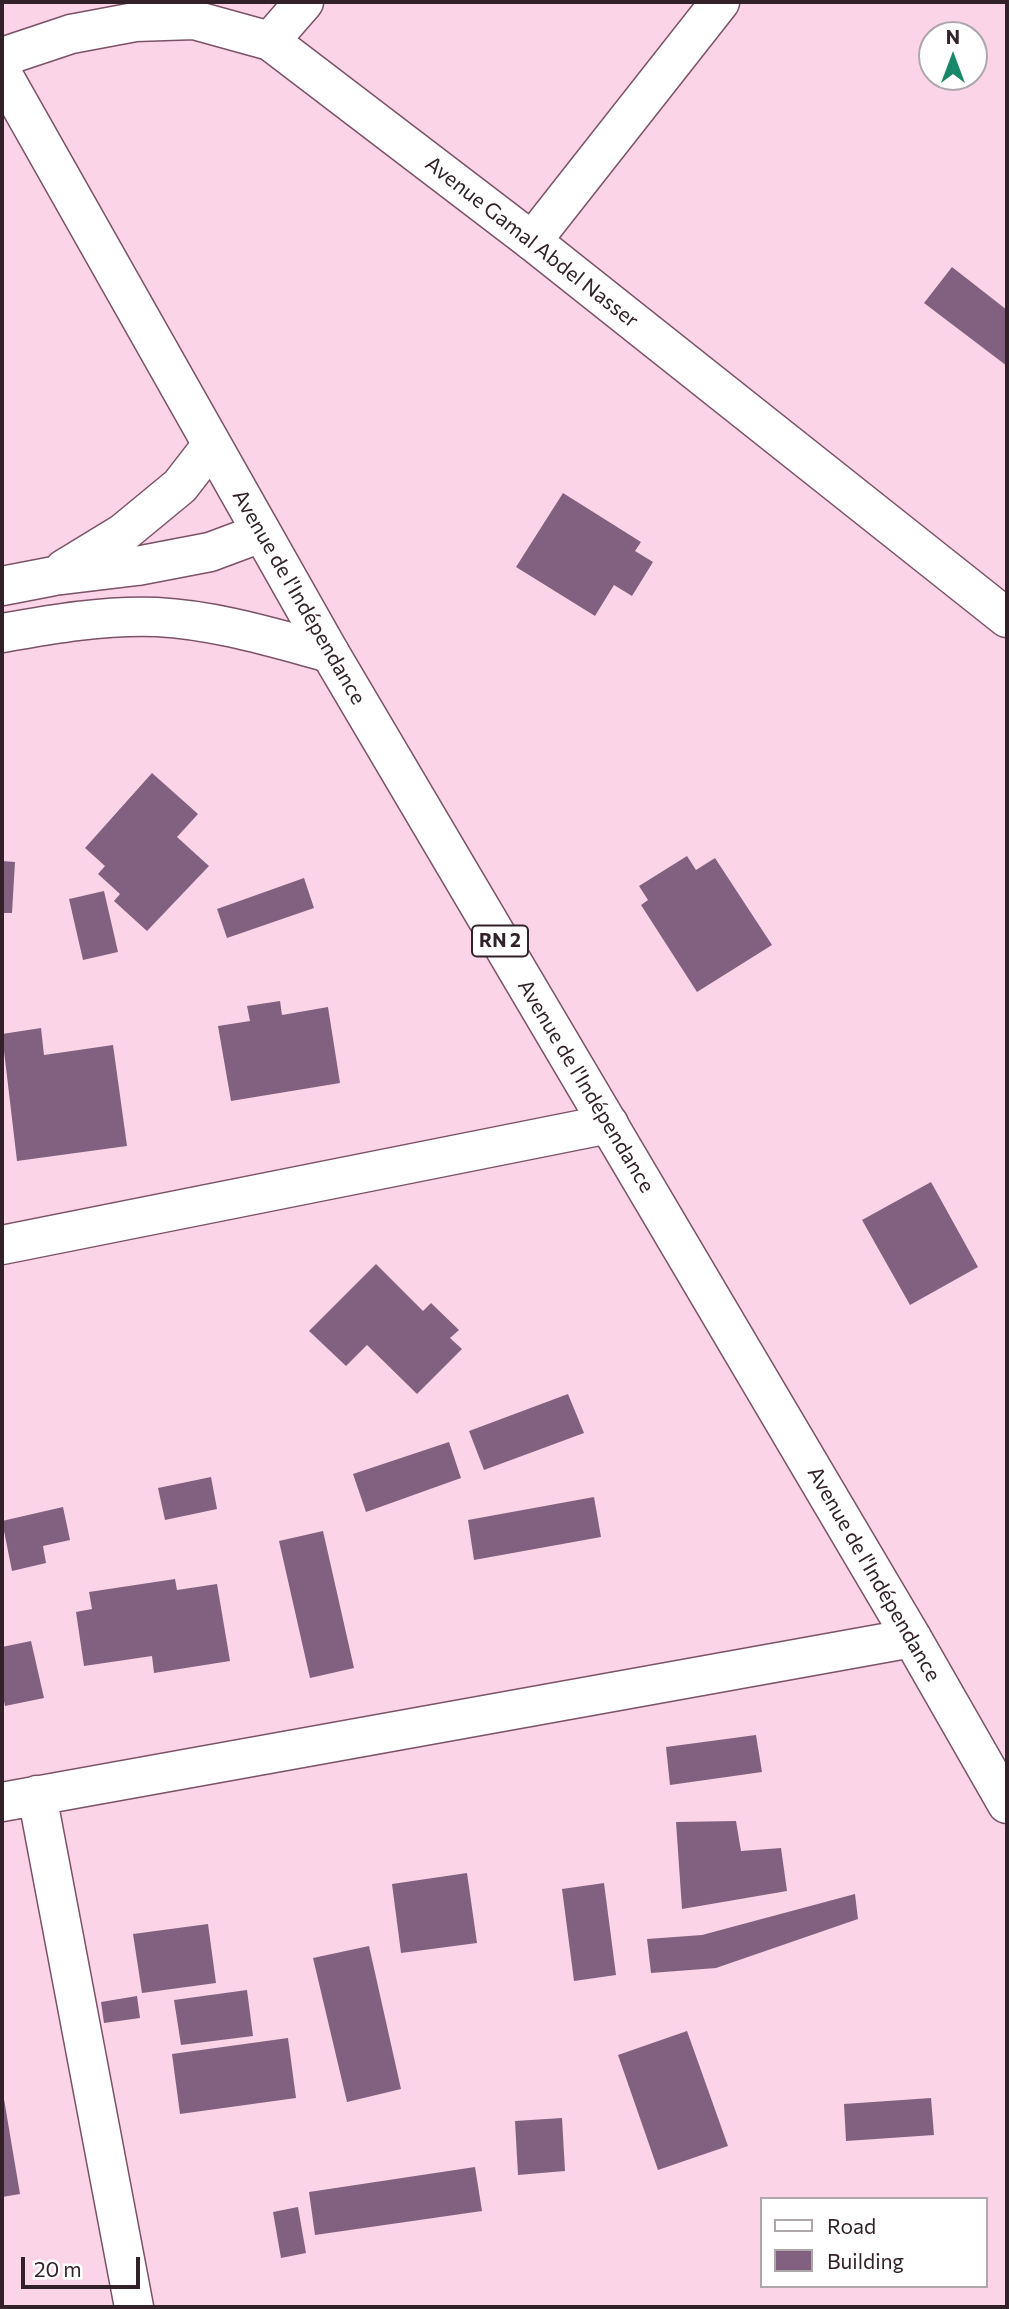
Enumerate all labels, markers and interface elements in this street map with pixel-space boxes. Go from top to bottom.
north arrow [918,21,988,91]
text: N [946,25,960,48]
street label: Avenue Gamal Abdel Nasser [420,151,644,333]
street label: Avenue de l'Indépendance [227,485,371,709]
road number: RN 2 [472,925,528,956]
street label: Avenue de l'Indépendance [512,975,660,1197]
street label: Avenue de l'Indépendance [802,1462,946,1686]
legend [760,2197,988,2288]
text: Road [827,2213,876,2238]
scale bar [24,2242,144,2286]
text: Building [827,2248,904,2273]
text: 20 m [34,2256,82,2281]

